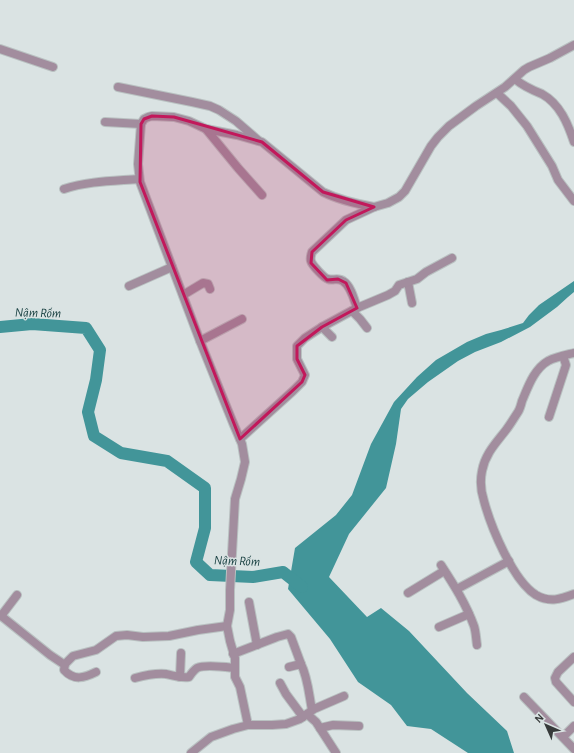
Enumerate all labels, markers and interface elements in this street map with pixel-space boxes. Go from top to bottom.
water label: Nậm Rốm [15,307,61,320]
water label: Nậm Rốm [214,554,260,569]
north arrow [526,705,566,745]
text: N [533,712,546,725]

